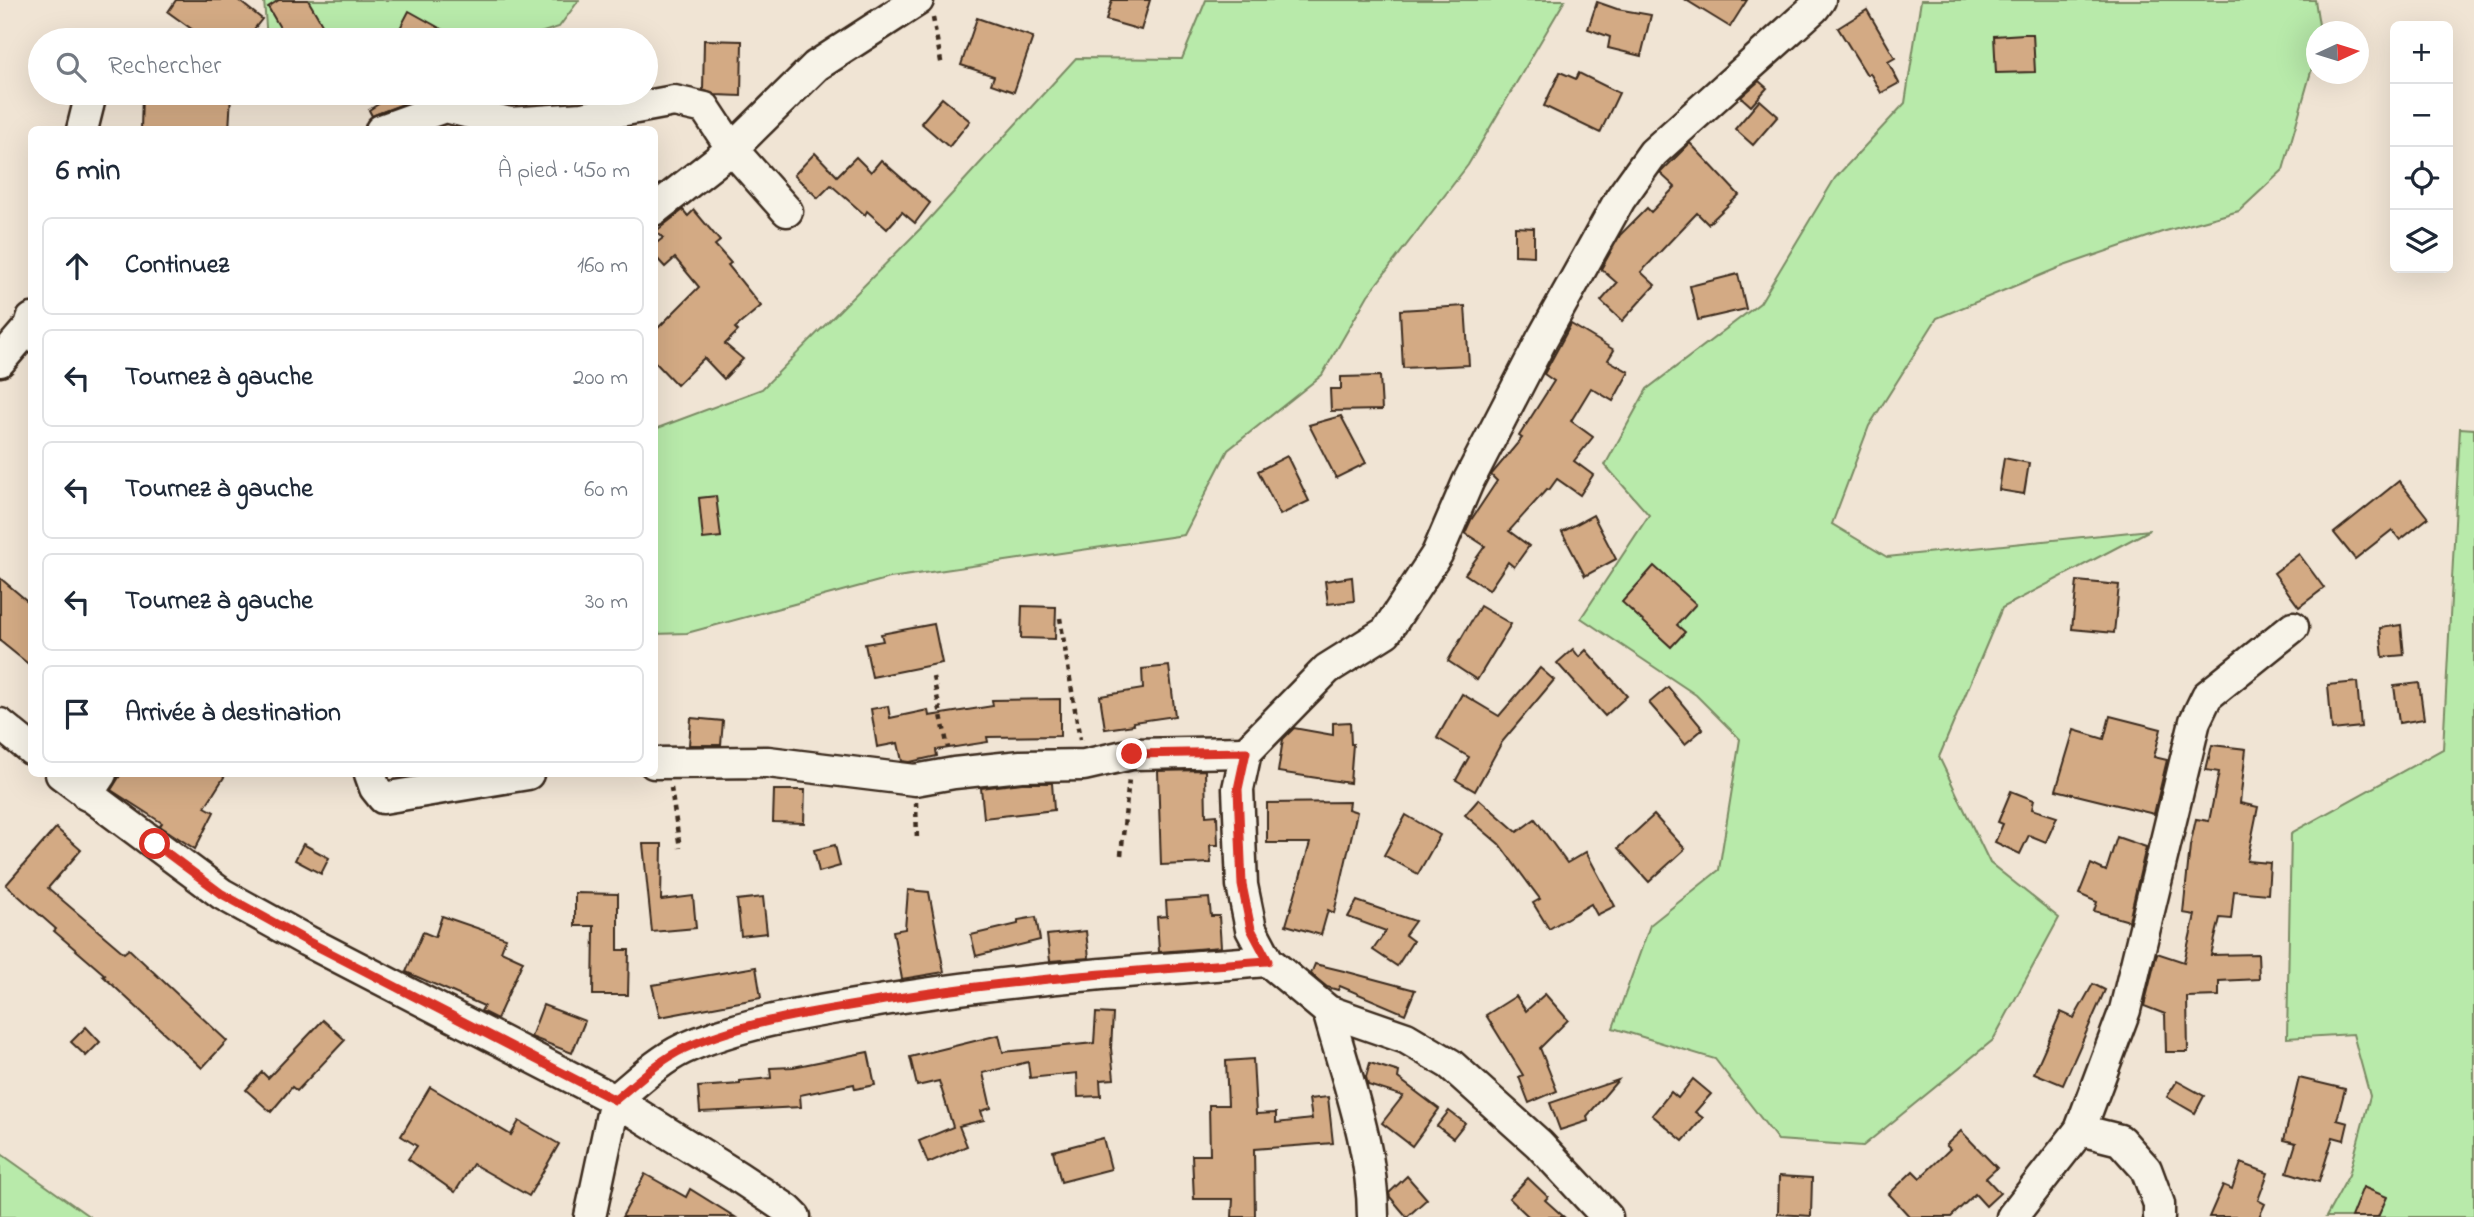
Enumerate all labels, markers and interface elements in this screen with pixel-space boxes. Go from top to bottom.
north arrow [2306,21,2369,84]
map controls [2390,21,2453,273]
button: + [2390,21,2453,84]
search box [28,28,658,105]
icon: search [52,48,90,86]
text: Rechercher [108,48,221,86]
button: − [2390,84,2453,147]
button: locate [2390,147,2453,210]
text: 6 min [56,150,120,194]
text: À pied · 450 m [498,155,630,188]
button: layers [2390,210,2453,273]
icon: ahead [58,247,96,285]
text: Continuez [125,247,229,285]
text: 160 m [577,250,628,283]
icon: left [58,359,96,397]
text: Tournez à gauche [125,359,313,397]
text: 200 m [573,362,628,395]
icon: left [58,471,96,509]
text: Tournez à gauche [125,471,313,509]
text: 60 m [584,474,628,507]
icon: left [58,583,96,621]
text: Tournez à gauche [125,583,313,621]
text: 30 m [585,586,628,619]
icon: arrive [58,695,96,733]
text: Arrivée à destination [125,695,341,733]
route end [1116,738,1147,769]
route start [139,828,170,859]

